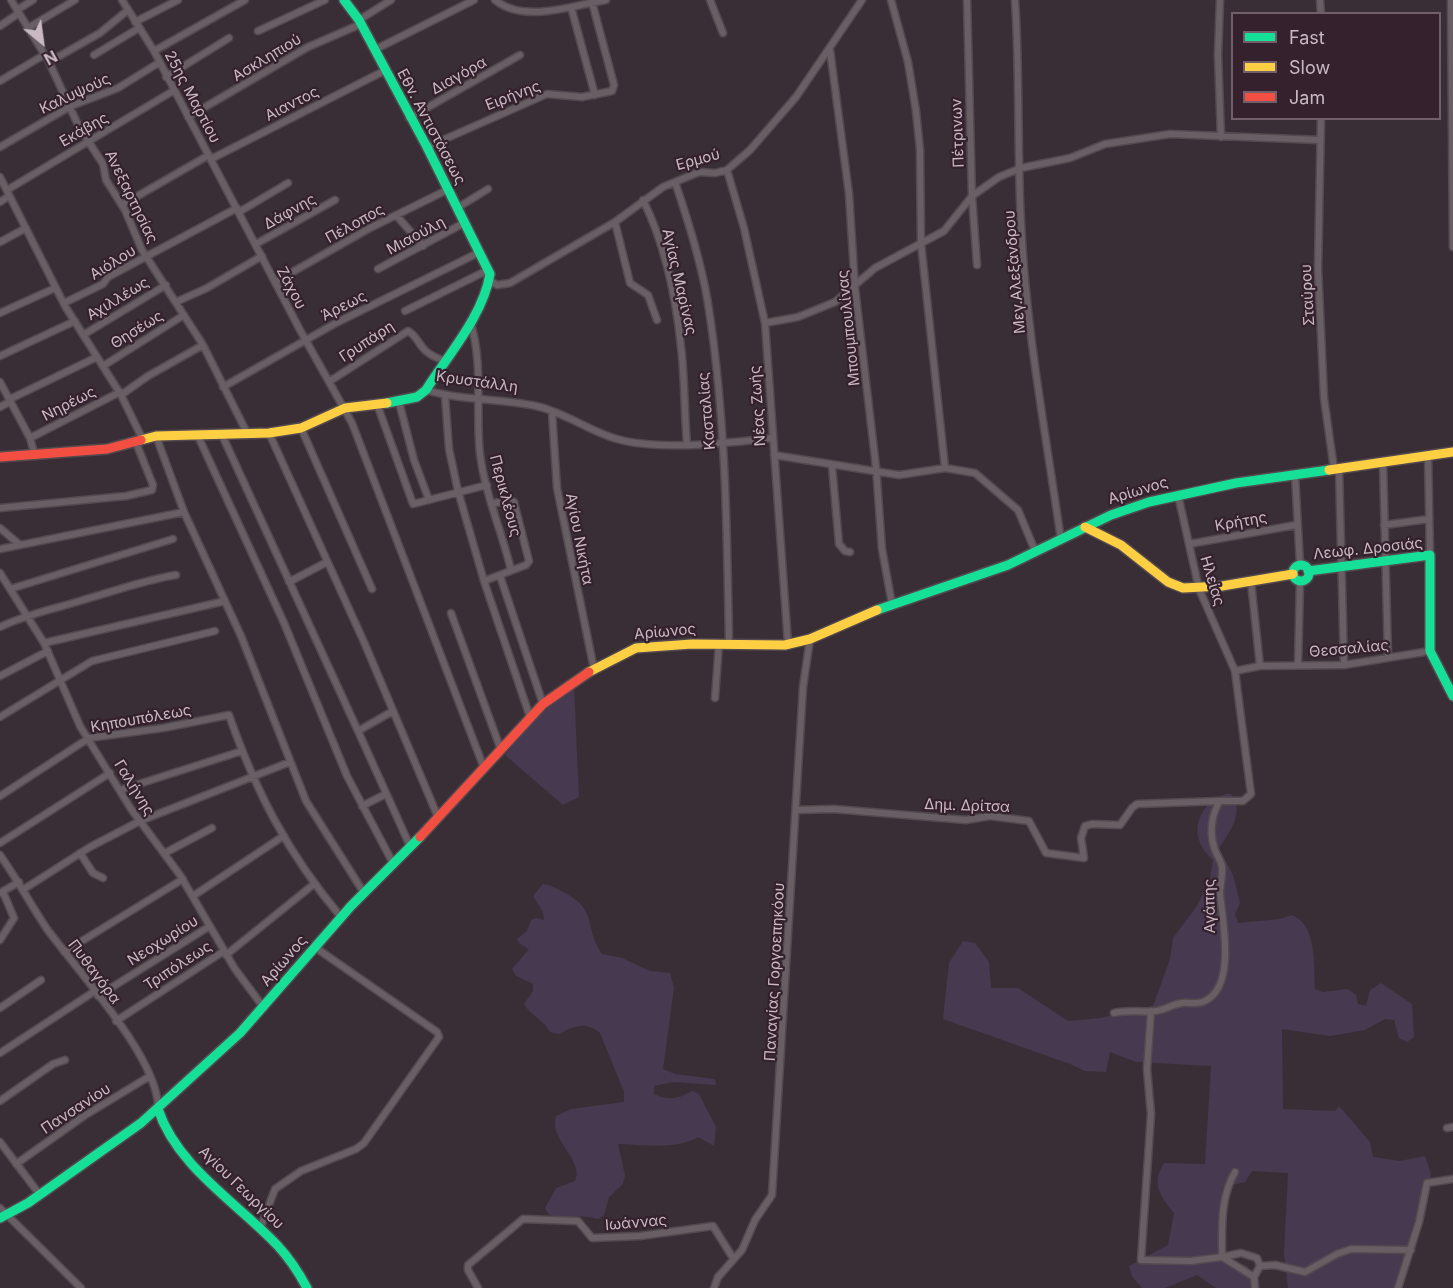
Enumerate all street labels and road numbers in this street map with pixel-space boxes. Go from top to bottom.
street label: Ασκληπιού [229,30,305,86]
street label: 25ης Μαρτίου [160,48,224,146]
street label: Διαγόρα [428,53,490,99]
street label: Εθν. Αντιστάσεως [393,66,469,188]
street label: Καλυψούς [37,70,113,118]
street label: Ειρήνης [483,77,543,115]
street label: Αιαντος [262,83,322,125]
street label: Πέτρινων [948,98,968,168]
street label: Εκάβης [56,109,112,151]
street label: Ερμού [674,146,722,174]
street label: Ανεξαρτησίας [101,148,161,246]
street label: Δάφνης [261,190,319,234]
street label: Πέλοπος [323,201,387,247]
street label: Μεγ.Αλεξάνδρου [1001,210,1029,334]
street label: Μιαούλη [384,213,448,259]
street label: Αγίας Μαρίνας [658,227,700,337]
street label: Αιόλου [87,242,139,284]
street label: Ζάχου [272,264,310,312]
street label: Σταύρου [1297,264,1319,326]
street label: Μπουμπουλίνας [834,269,864,387]
street label: Αχιλλέως [84,273,152,325]
street label: Άρεως [318,287,370,325]
street label: Θησέως [107,307,167,353]
street label: Γρυπάρη [336,318,398,366]
street label: Νέας Ζωής [746,365,770,447]
street label: Κρυστάλλη [435,367,519,397]
street label: Κασταλίας [695,371,719,451]
street label: Νηρέως [39,383,99,425]
street label: Περικλέους [485,453,525,539]
street label: Αρίωνος [1106,473,1170,509]
street label: Αγίου Νικήτα [561,492,597,586]
street label: Κρήτης [1213,509,1269,535]
street label: Λεωφ. Δροσιάς [1312,534,1424,564]
street label: Ηλείας [1196,554,1228,608]
street label: Αρίωνος [633,620,697,644]
street label: Θεσσαλίας [1308,637,1390,661]
street label: Κηπουπόλεως [89,701,193,737]
street label: Γαλήνης [110,757,158,819]
street label: Δημ. Δρίτσα [924,796,1010,816]
street label: Αγάπης [1201,879,1219,933]
street label: Παναγίας Γοργοεπηκόου [761,882,789,1062]
street label: Νεοχωρίου [124,912,202,970]
street label: Αρίωνος [257,932,311,990]
street label: Πυθαγόρα [64,936,124,1008]
street label: Τριπόλεως [141,937,215,995]
street label: Πανσανίου [38,1080,114,1138]
street label: Αγίου Γεωργίου [195,1143,287,1233]
street label: Ιωάννας [604,1211,668,1235]

